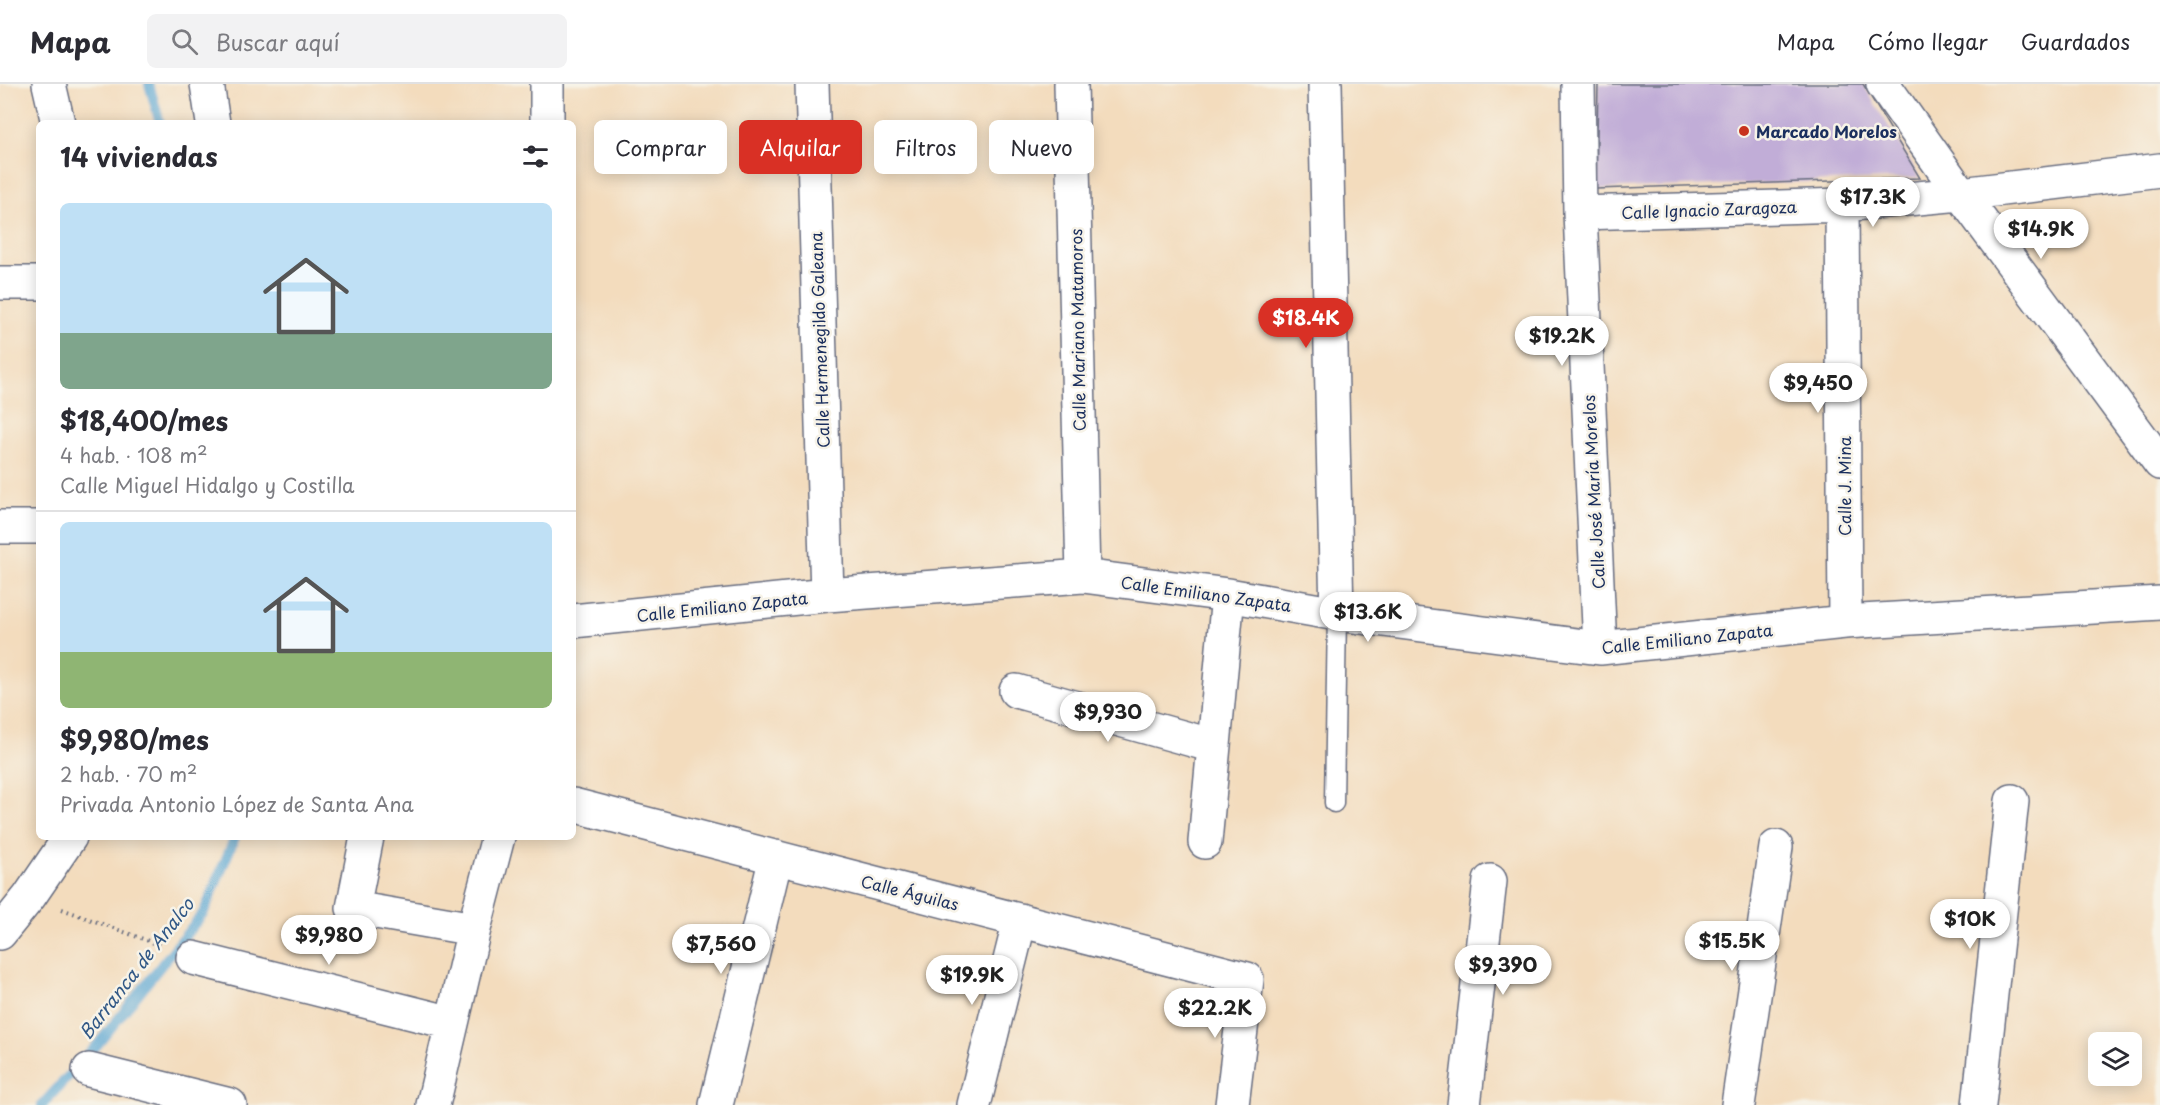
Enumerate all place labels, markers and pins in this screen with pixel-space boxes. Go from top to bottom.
place label: Marcado Morelos [1756,119,1897,143]
marker: Marcado Morelos [1737,124,1751,138]
pin: $17.3K [1824,177,1922,228]
pin: $14.9K [1992,209,2090,260]
pin: $18.4K [1257,298,1355,349]
pin: $19.2K [1513,316,1611,367]
pin: $9,450 [1769,363,1867,414]
pin: $13.6K [1319,592,1417,643]
pin: $9,930 [1059,692,1157,743]
pin: $10K [1934,899,2006,950]
pin: $9,980 [280,915,378,966]
pin: $15.5K [1683,921,1781,972]
pin: $7,560 [672,924,770,975]
pin: $9,390 [1454,945,1552,996]
pin: $19.9K [923,955,1021,1006]
pin: $22.2K [1166,988,1264,1039]

